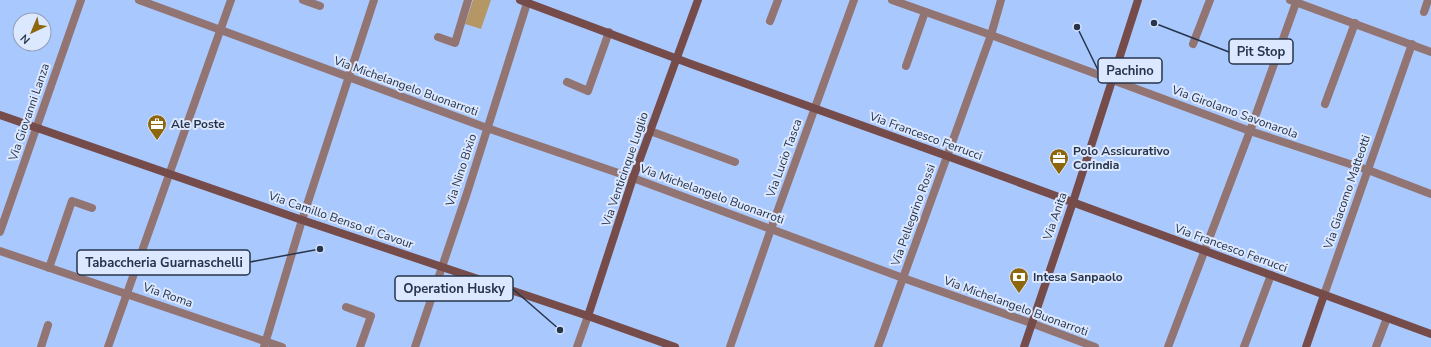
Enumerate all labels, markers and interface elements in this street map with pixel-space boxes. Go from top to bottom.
north arrow [12,12,52,52]
text: N [17,31,34,47]
callout: Pit Stop [1229,39,1293,64]
text: Pit Stop [1237,43,1286,61]
street label: Via Michelangelo Buonarroti [331,52,480,120]
callout: Pachino [1098,58,1162,83]
street label: Via Giovanni Lanza [4,61,53,164]
text: Pachino [1106,62,1154,80]
street label: Via Girolamo Savonarola [1169,81,1300,142]
street label: Via Francesco Ferrucci [866,108,985,164]
street label: Via Venticinque Luglio [598,109,652,229]
office icon: Ale Poste [146,113,168,141]
place label: Ale Poste [171,116,225,132]
street label: Via Lucio Tasca [762,117,806,200]
street label: Via Nino Bixio [441,131,480,209]
street label: Via Giacomo Matteotti [1320,133,1374,252]
place label: Polo Assicurativo Corindia [1073,143,1170,173]
office icon: Polo Assicurativo Corindia [1048,147,1070,175]
street label: Via Michelangelo Buonarroti [637,160,786,228]
street label: Via Pellegrino Rossi [887,162,939,269]
street label: Via Camillo Benso di Cavour [265,187,416,253]
street label: Via Anita [1039,190,1071,243]
street label: Via Francesco Ferrucci [1171,220,1290,276]
callout: Tabaccheria Guarnaschelli [77,250,250,275]
text: Tabaccheria Guarnaschelli [85,254,243,272]
bank icon: Intesa Sanpaolo [1008,266,1030,294]
place label: Intesa Sanpaolo [1033,269,1123,285]
street label: Via Michelangelo Buonarroti [941,272,1090,340]
callout: Operation Husky [395,276,513,301]
street label: Via Roma [140,279,195,311]
text: Operation Husky [403,280,505,298]

